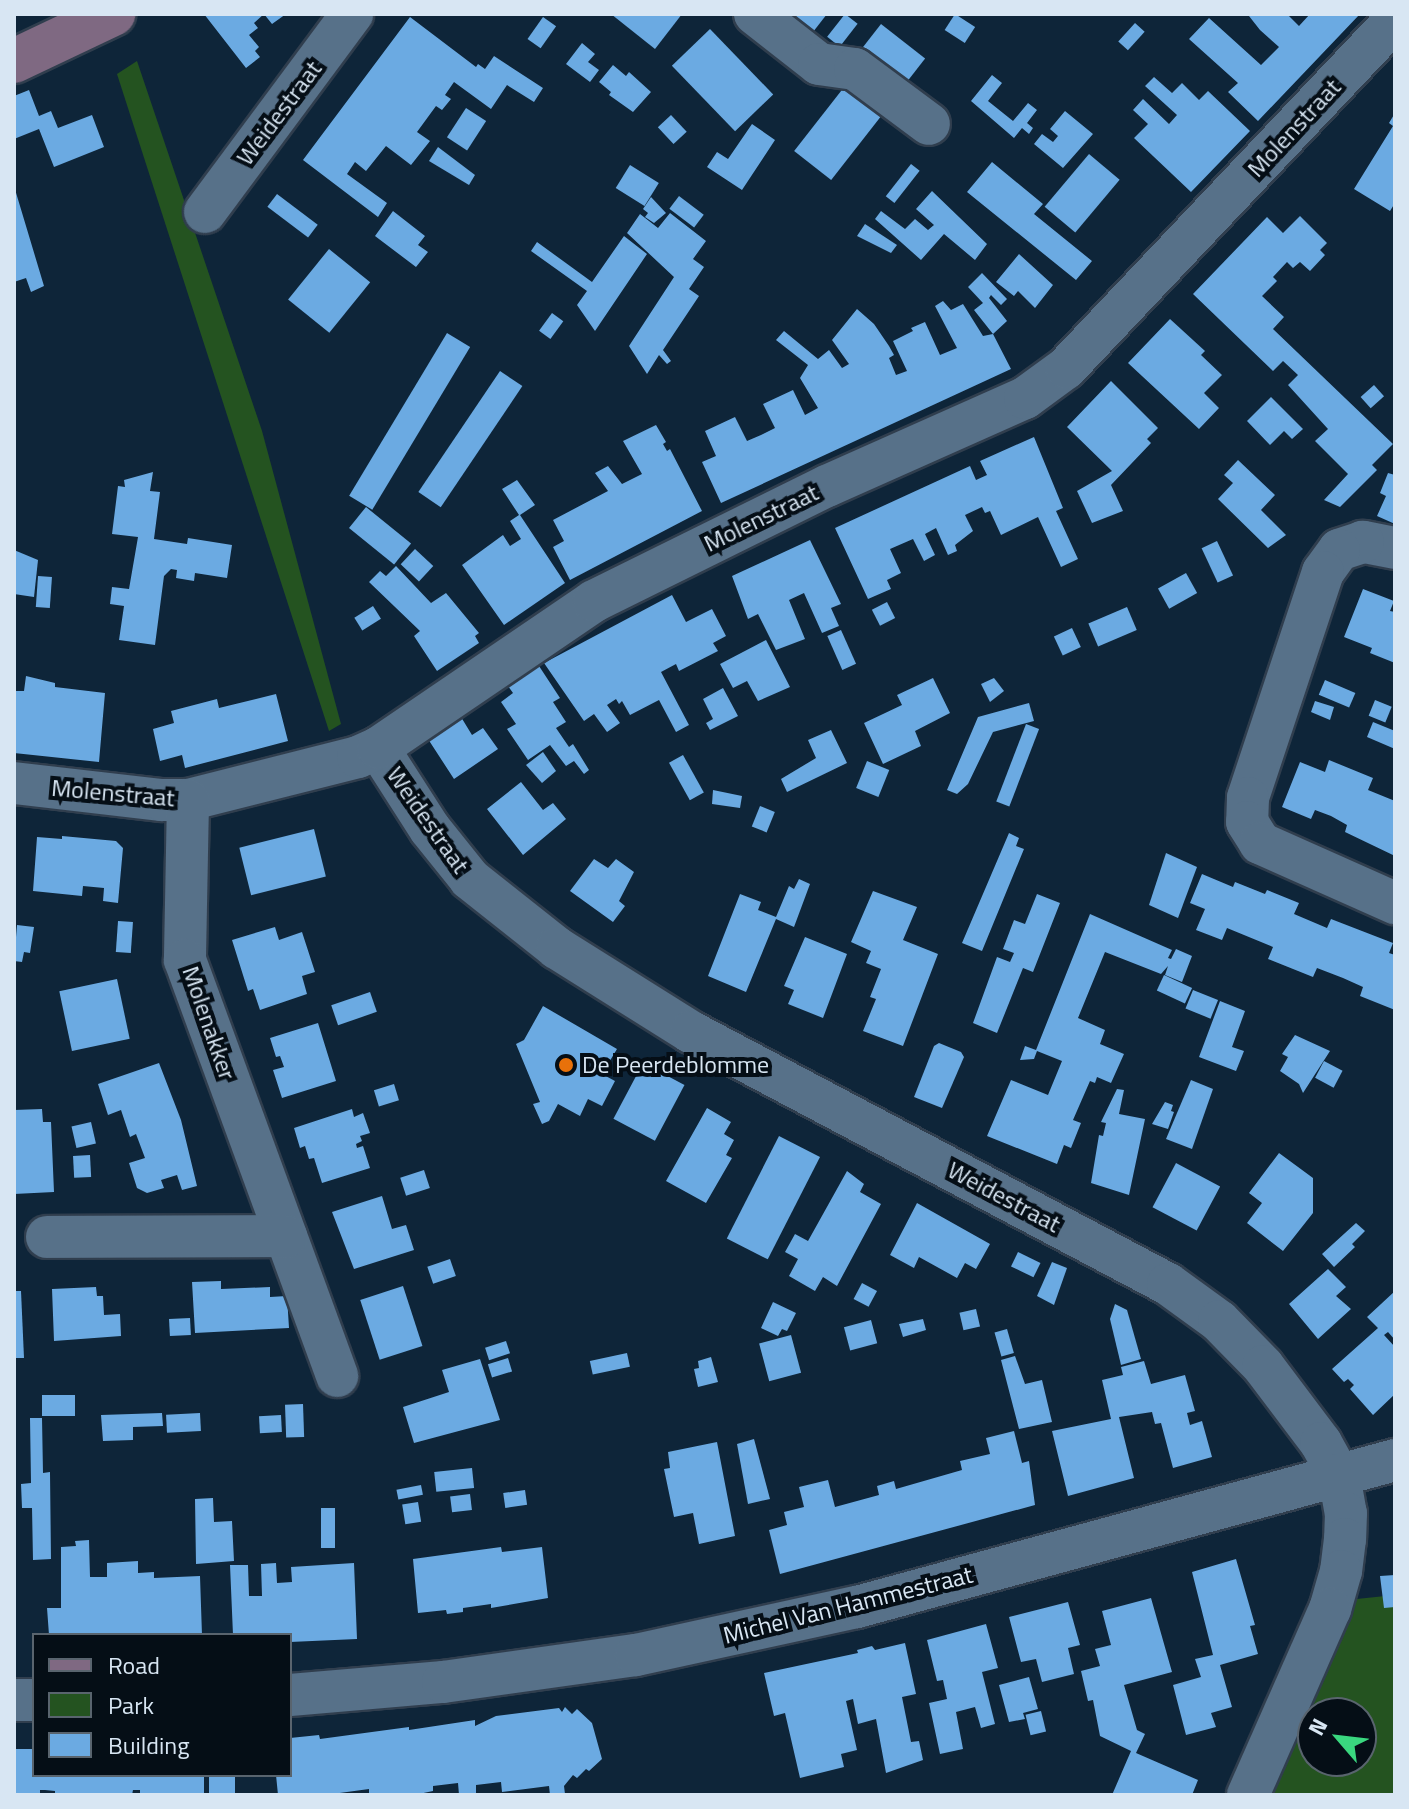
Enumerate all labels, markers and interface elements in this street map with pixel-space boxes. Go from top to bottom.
street label: Weidestraat [230,55,328,171]
street label: Molenstraat [1241,73,1347,183]
street label: Molenstraat [699,478,823,558]
street label: Weidestraat [381,761,475,879]
street label: Molenstraat [50,773,176,813]
street label: Molenakker [176,962,242,1084]
place label: De Peerdeblomme [582,1051,769,1079]
marker: De Peerdeblomme [557,1056,575,1074]
street label: Weidestraat [943,1155,1065,1239]
street label: Michel Van Hammestraat [720,1560,976,1650]
legend [32,1633,292,1777]
text: Road [108,1647,160,1683]
text: Park [108,1687,154,1723]
north arrow [1297,1697,1377,1777]
text: N [1299,1712,1336,1741]
text: Building [108,1727,190,1763]

